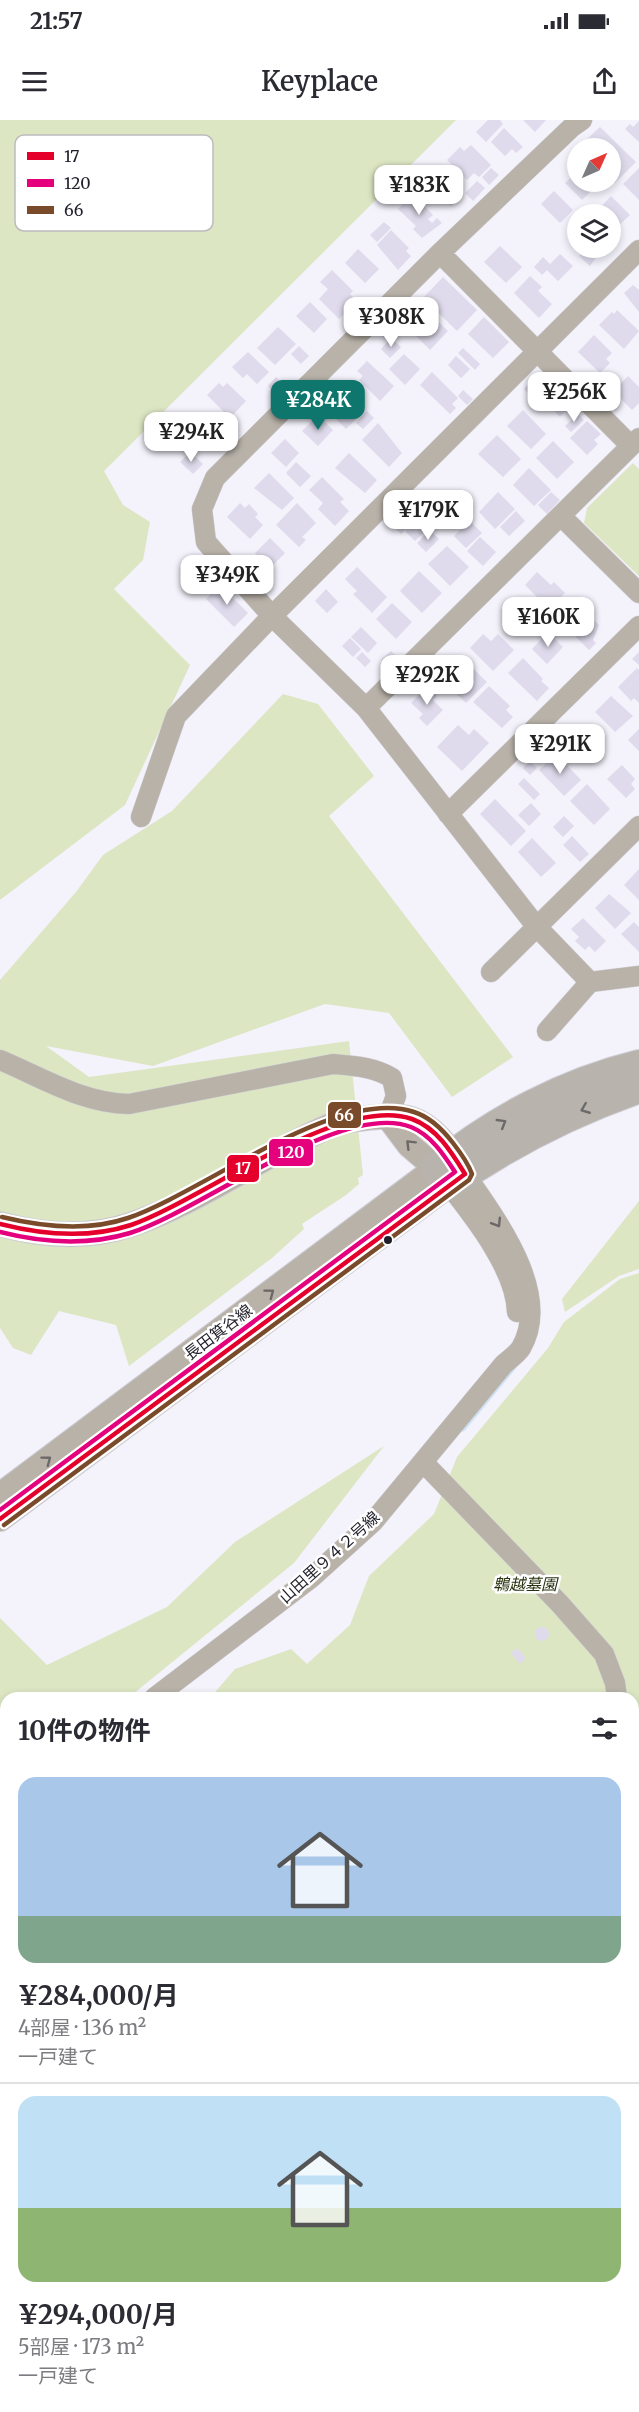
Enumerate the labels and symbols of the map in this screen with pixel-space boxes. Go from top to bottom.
legend [15,135,213,231]
north arrow [567,138,621,192]
text: 17 [64,146,79,166]
pin: ¥183K [377,165,461,216]
text: 120 [64,173,91,193]
text: 66 [64,200,84,220]
pin: ¥308K [349,297,433,348]
pin: ¥256K [532,372,616,423]
pin: ¥284K [276,380,360,431]
pin: ¥294K [149,412,233,463]
pin: ¥179K [386,490,470,541]
pin: ¥349K [185,555,269,606]
pin: ¥160K [506,597,590,648]
pin: ¥292K [385,655,469,706]
pin: ¥291K [518,724,602,775]
line badge: 66 [327,1101,362,1129]
one-way arrow [580,1102,591,1114]
text: 66 [334,1105,354,1125]
one-way arrow [496,1118,506,1130]
line badge: 120 [268,1138,314,1167]
one-way arrow [407,1140,417,1151]
text: 120 [277,1142,305,1162]
line badge: 17 [226,1154,260,1183]
text: 17 [235,1158,251,1178]
one-way arrow [490,1217,502,1227]
unlabelled marker [382,1234,394,1246]
one-way arrow [264,1289,275,1300]
street label: 長田箕谷線 [180,1300,256,1364]
one-way arrow [40,1456,51,1467]
street label: 山田里９４２号線 [275,1507,383,1607]
park label: 鵯越墓園 [493,1574,559,1594]

